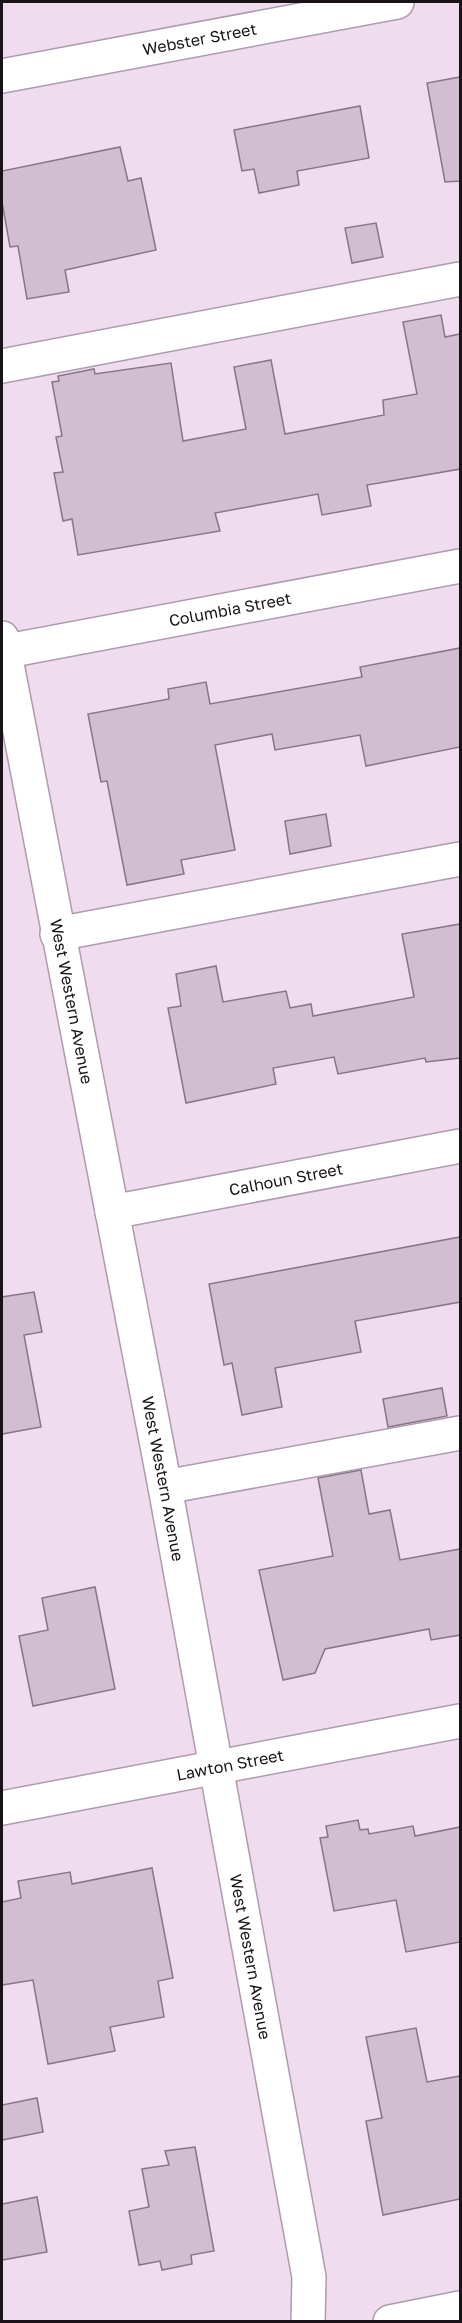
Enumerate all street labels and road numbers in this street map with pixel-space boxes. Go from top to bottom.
street label: Webster Street [141,19,258,59]
street label: Columbia Street [167,588,293,630]
street label: West Western Avenue [46,917,97,1086]
street label: Calhoun Street [227,1158,344,1200]
street label: West Western Avenue [138,1394,188,1563]
street label: Lawton Street [175,1745,285,1785]
street label: West Western Avenue [226,1872,276,2041]

